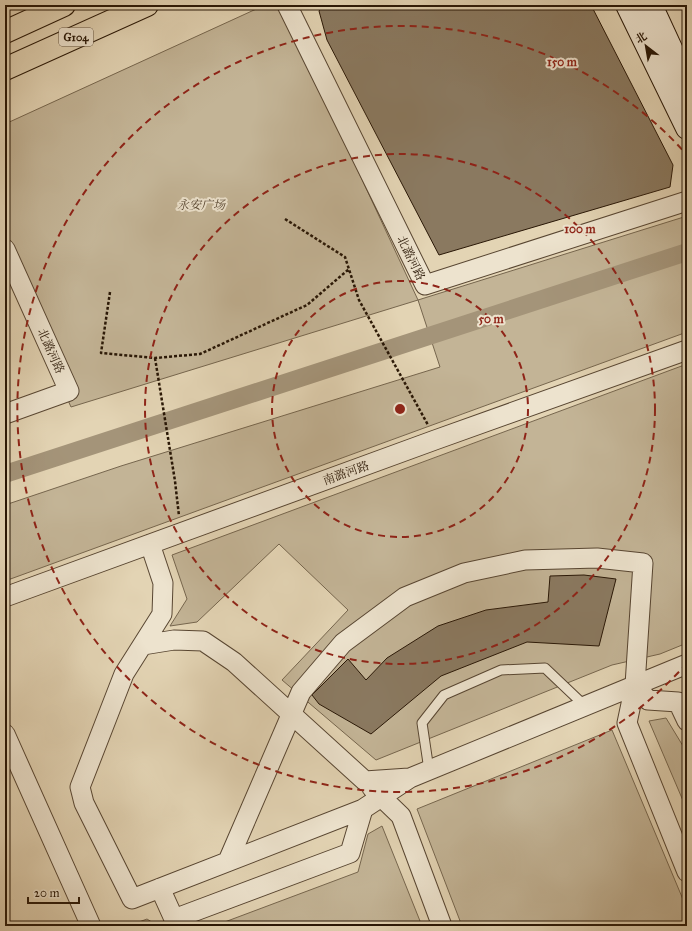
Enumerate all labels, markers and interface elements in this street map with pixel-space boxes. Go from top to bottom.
north arrow [626,26,666,66]
road number: G104 [59,28,93,46]
text: 北 [633,29,649,46]
text: 150 m [547,55,578,69]
park label: 永安广场 [177,198,226,212]
text: 100 m [564,222,597,236]
street label: 北潞河路 [394,233,428,283]
text: 50 m [478,312,505,326]
street label: 北潞河路 [35,326,67,376]
centre of rings [393,402,407,416]
street label: 南潞河路 [321,458,371,488]
scale bar [28,879,79,905]
text: 20 m [34,886,60,900]

